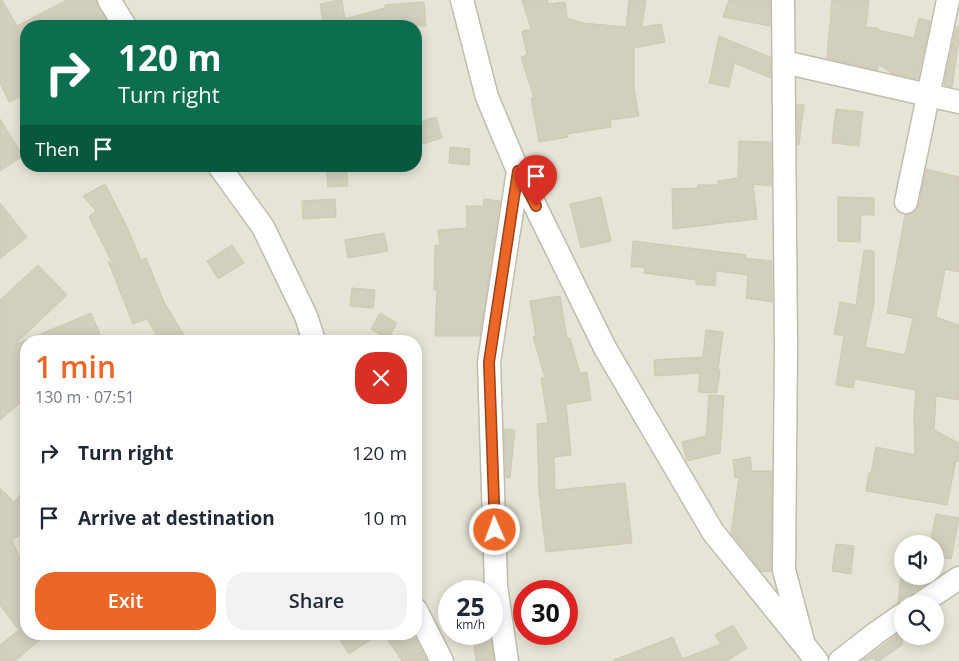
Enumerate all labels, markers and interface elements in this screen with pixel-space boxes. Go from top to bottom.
text: 120 m [118,34,222,81]
icon: right [35,40,100,105]
text: Turn right [118,79,220,109]
icon: arrive [89,135,117,163]
text: Then [35,136,79,162]
pin [515,155,557,206]
icon: arrive [522,162,550,190]
text: 1 min [35,346,116,387]
button: close [355,352,407,404]
text: 130 m · 07:51 [35,386,135,408]
icon: right [35,439,63,467]
text: Turn right [78,440,173,466]
text: 120 m [352,440,407,466]
position arrow [468,503,520,555]
icon: arrive [35,504,63,532]
text: Arrive at destination [78,505,275,531]
text: 10 m [363,505,407,531]
map controls [894,535,944,645]
button: sound [894,535,944,585]
button: Exit [35,572,216,630]
button: Share [226,572,407,630]
speed limit sign: 30 [513,580,578,645]
text: 25 [456,589,485,623]
button: search [894,595,944,645]
text: km/h [456,616,485,633]

